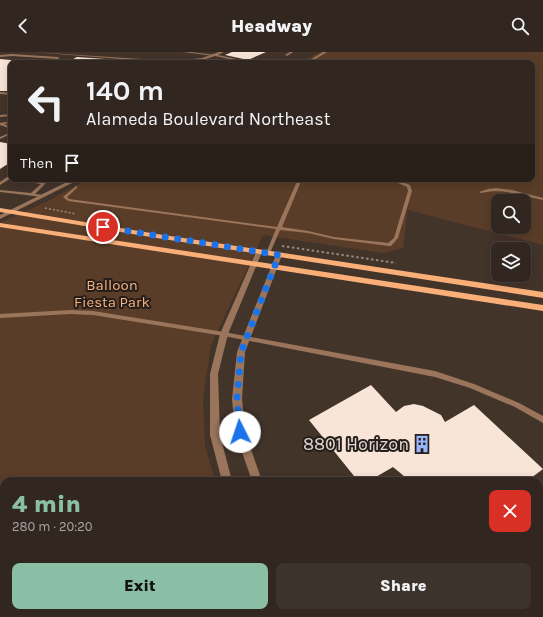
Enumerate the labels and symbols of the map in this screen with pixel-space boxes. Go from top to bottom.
pin [86,210,120,244]
park label: Balloon Fiesta Park [74,276,150,311]
position arrow [219,411,261,453]
place label: 8801 Horizon [303,433,409,455]
building icon: 8801 Horizon [412,434,432,454]

